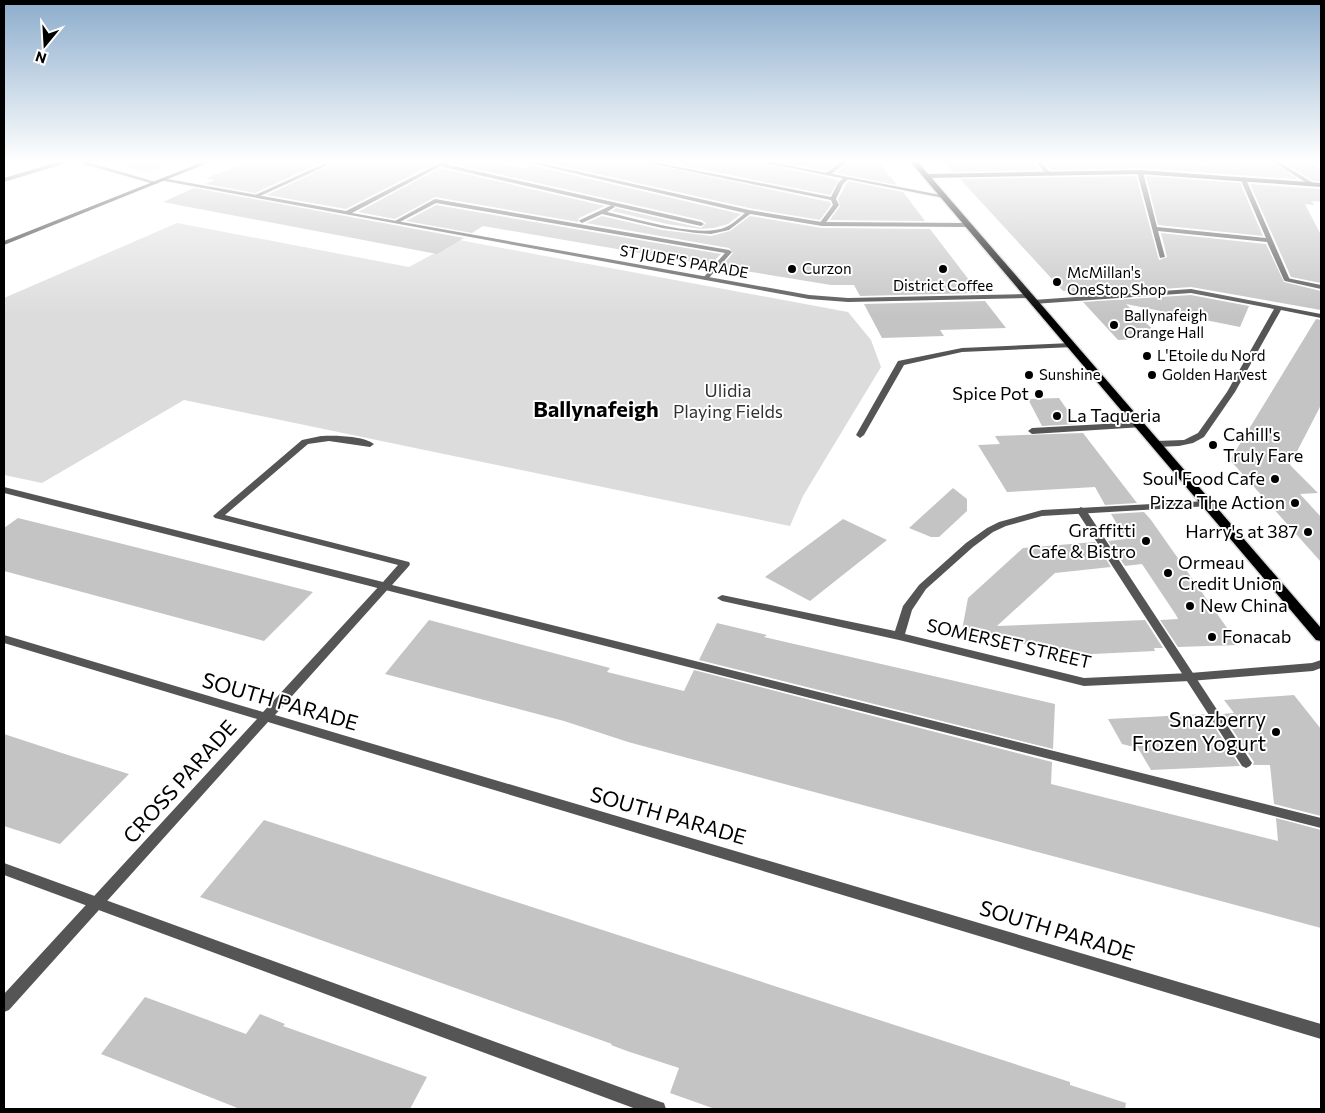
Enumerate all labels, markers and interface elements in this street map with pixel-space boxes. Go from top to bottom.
north arrow [20,20,70,70]
text: N [33,48,48,68]
street label: ST JUDE'S PARADE [618,241,750,281]
place label: Curzon [802,259,852,277]
marker: Curzon [786,263,798,275]
marker: District Coffee [937,263,949,275]
place label: McMillan's OneStop Shop [1067,263,1167,298]
place label: District Coffee [893,276,993,294]
marker: McMillan's OneStop Shop [1051,276,1063,288]
place label: Ballynafeigh Orange Hall [1124,306,1207,341]
marker: Ballynafeigh Orange Hall [1108,319,1120,331]
place label: L'Etoile du Nord [1157,346,1265,364]
marker: L'Etoile du Nord [1141,350,1153,362]
place label: Sunshine [1039,365,1101,383]
place label: Golden Harvest [1162,365,1267,383]
marker: Sunshine [1023,369,1035,381]
marker: Golden Harvest [1146,369,1158,381]
park label: Ulidia Playing Fields [673,379,783,422]
place label: Spice Pot [952,382,1029,404]
marker: Spice Pot [1033,388,1045,400]
district label: Ballynafeigh [533,395,659,422]
place label: La Taqueria [1067,404,1161,426]
marker: La Taqueria [1051,410,1063,422]
place label: Cahill's Truly Fare [1223,423,1303,466]
marker: Cahill's Truly Fare [1207,439,1219,451]
place label: Soul Food Cafe [1142,467,1265,489]
marker: Soul Food Cafe [1269,473,1281,485]
place label: Pizza The Action [1150,491,1285,513]
marker: Pizza The Action [1289,497,1301,509]
place label: Graffitti Cafe & Bistro [1029,519,1136,562]
place label: Harry's at 387 [1185,520,1298,542]
marker: Harry's at 387 [1302,526,1314,538]
marker: Graffitti Cafe & Bistro [1140,535,1152,547]
place label: Ormeau Credit Union [1178,551,1282,594]
marker: Ormeau Credit Union [1162,567,1174,579]
place label: New China [1200,594,1288,616]
marker: New China [1184,600,1196,612]
street label: SOMERSET STREET [925,613,1094,673]
place label: Fonacab [1222,625,1291,647]
marker: Fonacab [1206,631,1218,643]
street label: SOUTH PARADE [200,666,361,735]
place label: Snazberry Frozen Yogurt [1132,706,1266,755]
street label: CROSS PARADE [117,714,241,848]
marker: Snazberry Frozen Yogurt [1270,726,1282,738]
street label: SOUTH PARADE [588,780,749,849]
street label: SOUTH PARADE [977,894,1138,965]

